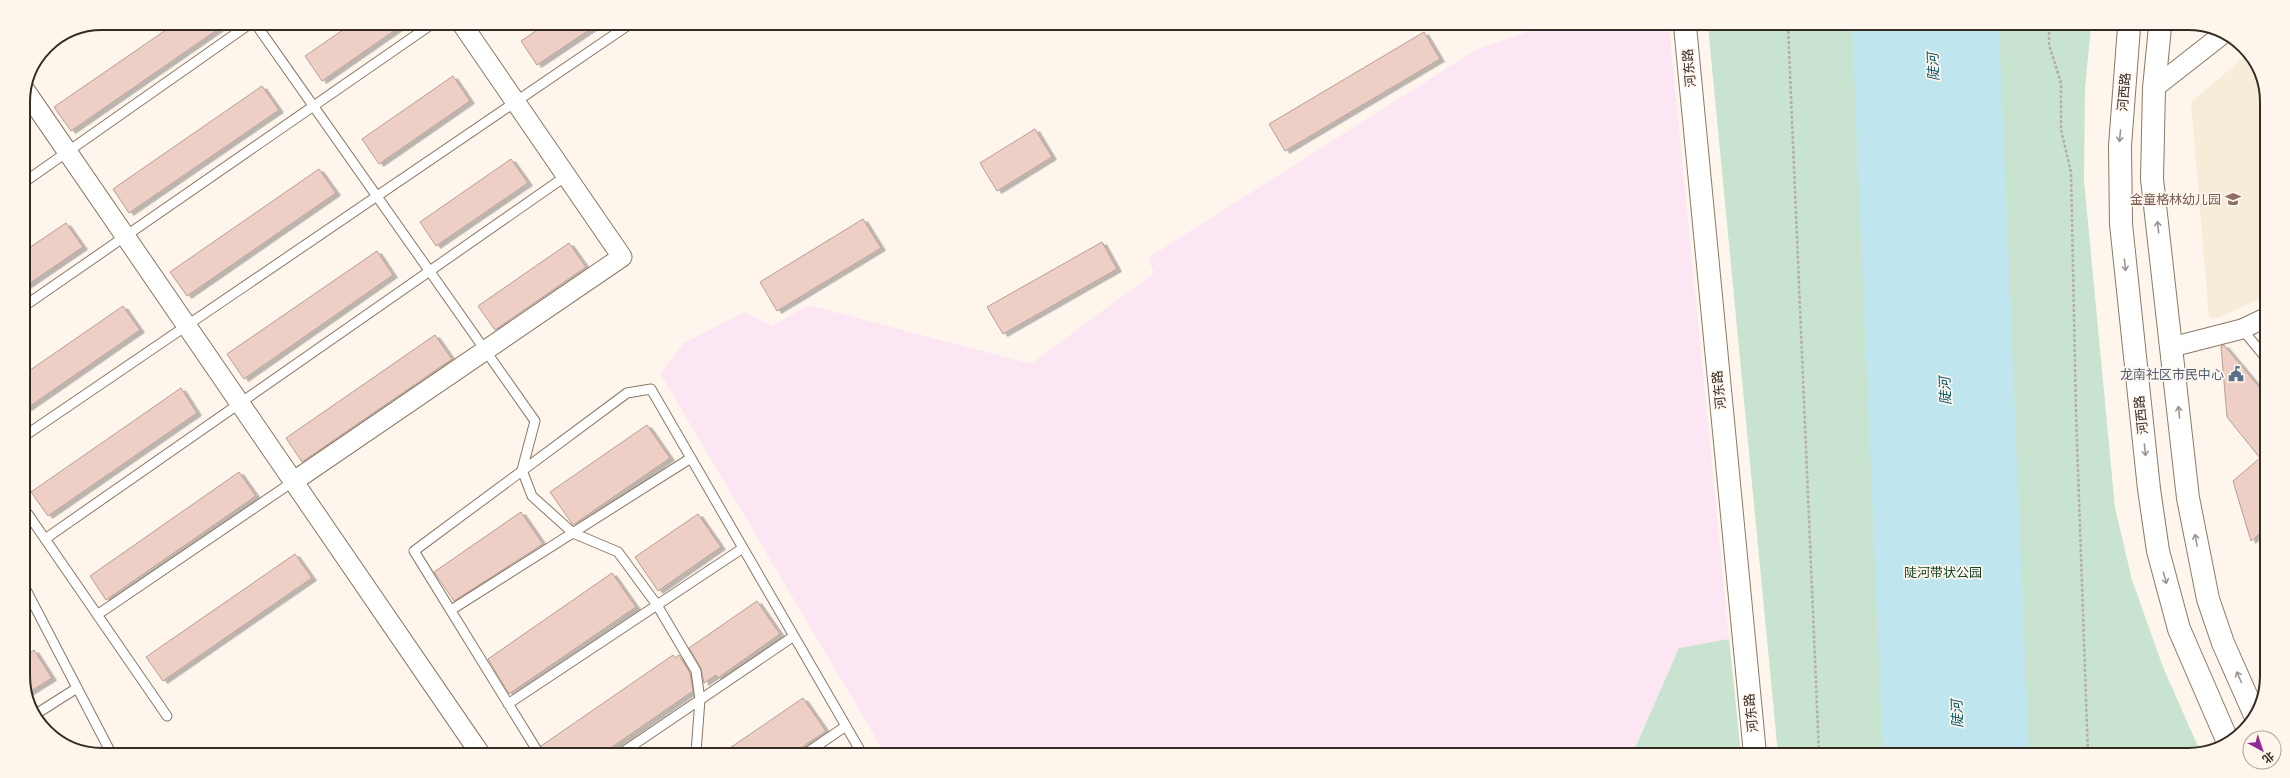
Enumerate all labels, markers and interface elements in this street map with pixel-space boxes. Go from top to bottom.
street label: 河东路 [1680,48,1698,88]
water label: 陡河 [1924,50,1941,81]
street label: 河西路 [2115,72,2133,112]
one-way arrow [2117,129,2124,142]
school or university icon: 金童格林幼儿园 [2224,190,2242,208]
place label: 金童格林幼儿园 [2130,192,2221,207]
one-way arrow [2154,221,2162,234]
one-way arrow [2122,258,2129,271]
public building icon: 龙南社区市民中心 [2227,365,2245,383]
place label: 龙南社区市民中心 [2120,367,2224,382]
street label: 河东路 [1710,370,1728,410]
water label: 陡河 [1936,374,1953,405]
street label: 河西路 [2132,395,2150,435]
one-way arrow [2175,406,2183,419]
one-way arrow [2141,443,2149,456]
one-way arrow [2192,534,2200,547]
park label: 陡河带状公园 [1904,565,1982,580]
one-way arrow [2162,572,2169,585]
one-way arrow [2234,672,2242,684]
street label: 河东路 [1742,693,1760,733]
water label: 陡河 [1948,697,1965,728]
north arrow [2242,730,2282,770]
text: 北 [2260,749,2276,766]

